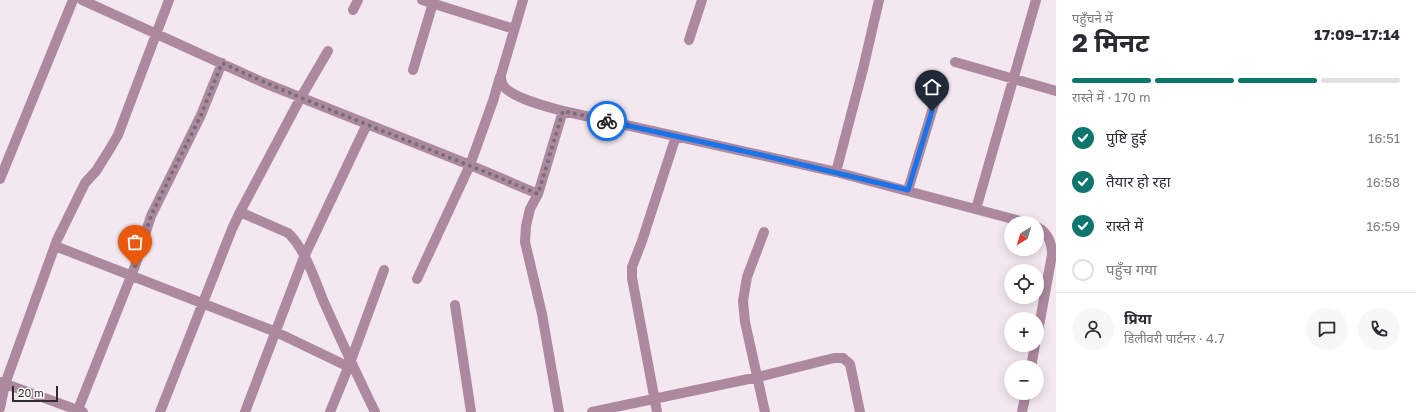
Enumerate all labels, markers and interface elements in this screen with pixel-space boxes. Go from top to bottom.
text: पहुँचने में [1072,10,1113,26]
text: 17:09–17:14 [1314,25,1400,43]
text: 2 मिनट [1072,27,1149,58]
pin [915,70,949,111]
icon: home [921,76,943,98]
text: रास्ते में · 170 m [1072,89,1151,105]
courier [587,101,627,141]
icon: bike [596,110,618,132]
icon: check [1072,127,1094,149]
text: पुष्टि हुई [1106,128,1146,146]
text: 16:51 [1368,130,1400,146]
icon: check [1072,171,1094,193]
text: तैयार हो रहा [1106,172,1171,190]
text: 16:58 [1366,174,1400,190]
icon: check [1072,215,1094,237]
north arrow [1004,216,1044,256]
map controls [1004,216,1044,400]
text: रास्ते में [1106,216,1143,234]
text: 16:59 [1367,218,1400,234]
pin [118,225,152,266]
icon: bag [124,231,146,253]
text: पहुँच गया [1106,260,1157,278]
button: locate [1004,264,1044,304]
button: person [1072,308,1114,350]
button: chat [1306,308,1348,350]
button: phone [1358,308,1400,350]
text: प्रिया [1124,309,1152,327]
button: + [1004,312,1044,352]
text: डिलीवरी पार्टनर · 4.7 [1124,330,1225,346]
button: − [1004,360,1044,400]
scale bar [12,384,58,403]
text: 20 m [18,386,44,399]

